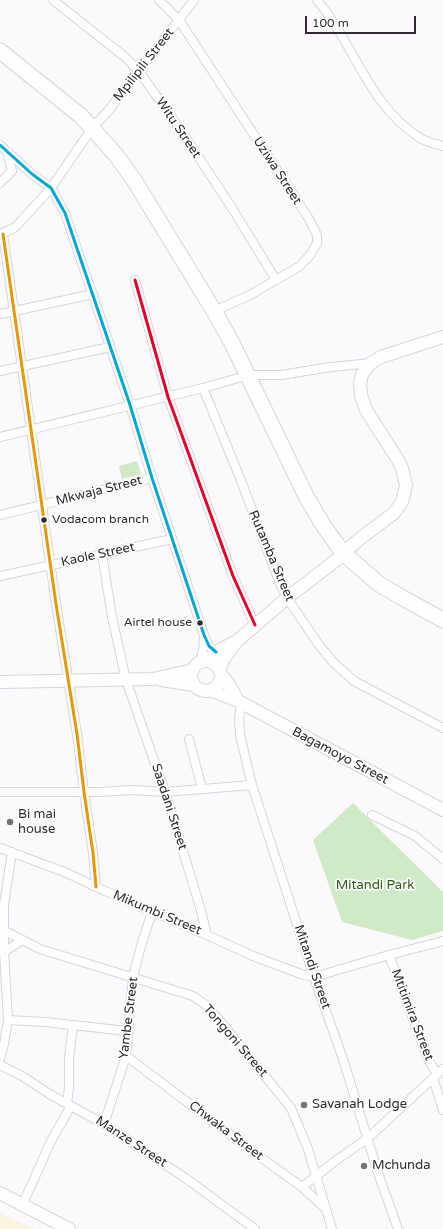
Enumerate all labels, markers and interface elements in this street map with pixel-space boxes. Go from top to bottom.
scale bar [307,8,418,34]
text: 100 m [312,16,349,30]
street label: Mpilipili Street [111,25,177,105]
street label: Witu Street [152,95,204,161]
street label: Uziwa Street [249,134,305,208]
street label: Mkwaja Street [54,473,144,509]
street label: Rutamba Street [245,508,297,604]
place label: Vodacom branch [52,513,149,527]
marker: Vodacom branch [39,515,49,525]
street label: Kaole Street [60,540,136,570]
place label: Airtel house [124,616,192,630]
marker: Airtel house [195,618,205,628]
street label: Bagamoyo Street [289,724,391,788]
street label: Saadani Street [148,762,190,852]
place label: Bi mai house [18,807,56,838]
marker: Bi mai house [5,817,15,827]
park label: Mitandi Park [336,878,414,894]
street label: Mikumbi Street [110,887,204,939]
street label: Mitandi Street [290,923,334,1011]
street label: Mtitimira Street [387,967,437,1063]
street label: Yambe Street [116,976,142,1060]
street label: Tongoni Street [199,1002,271,1080]
place label: Savanah Lodge [312,1097,407,1113]
street label: Chwaka Street [186,1098,266,1164]
marker: Savanah Lodge [299,1100,309,1110]
street label: Manze Street [92,1113,170,1171]
place label: Mchunda [372,1158,431,1174]
marker: Mchunda [359,1161,369,1171]

